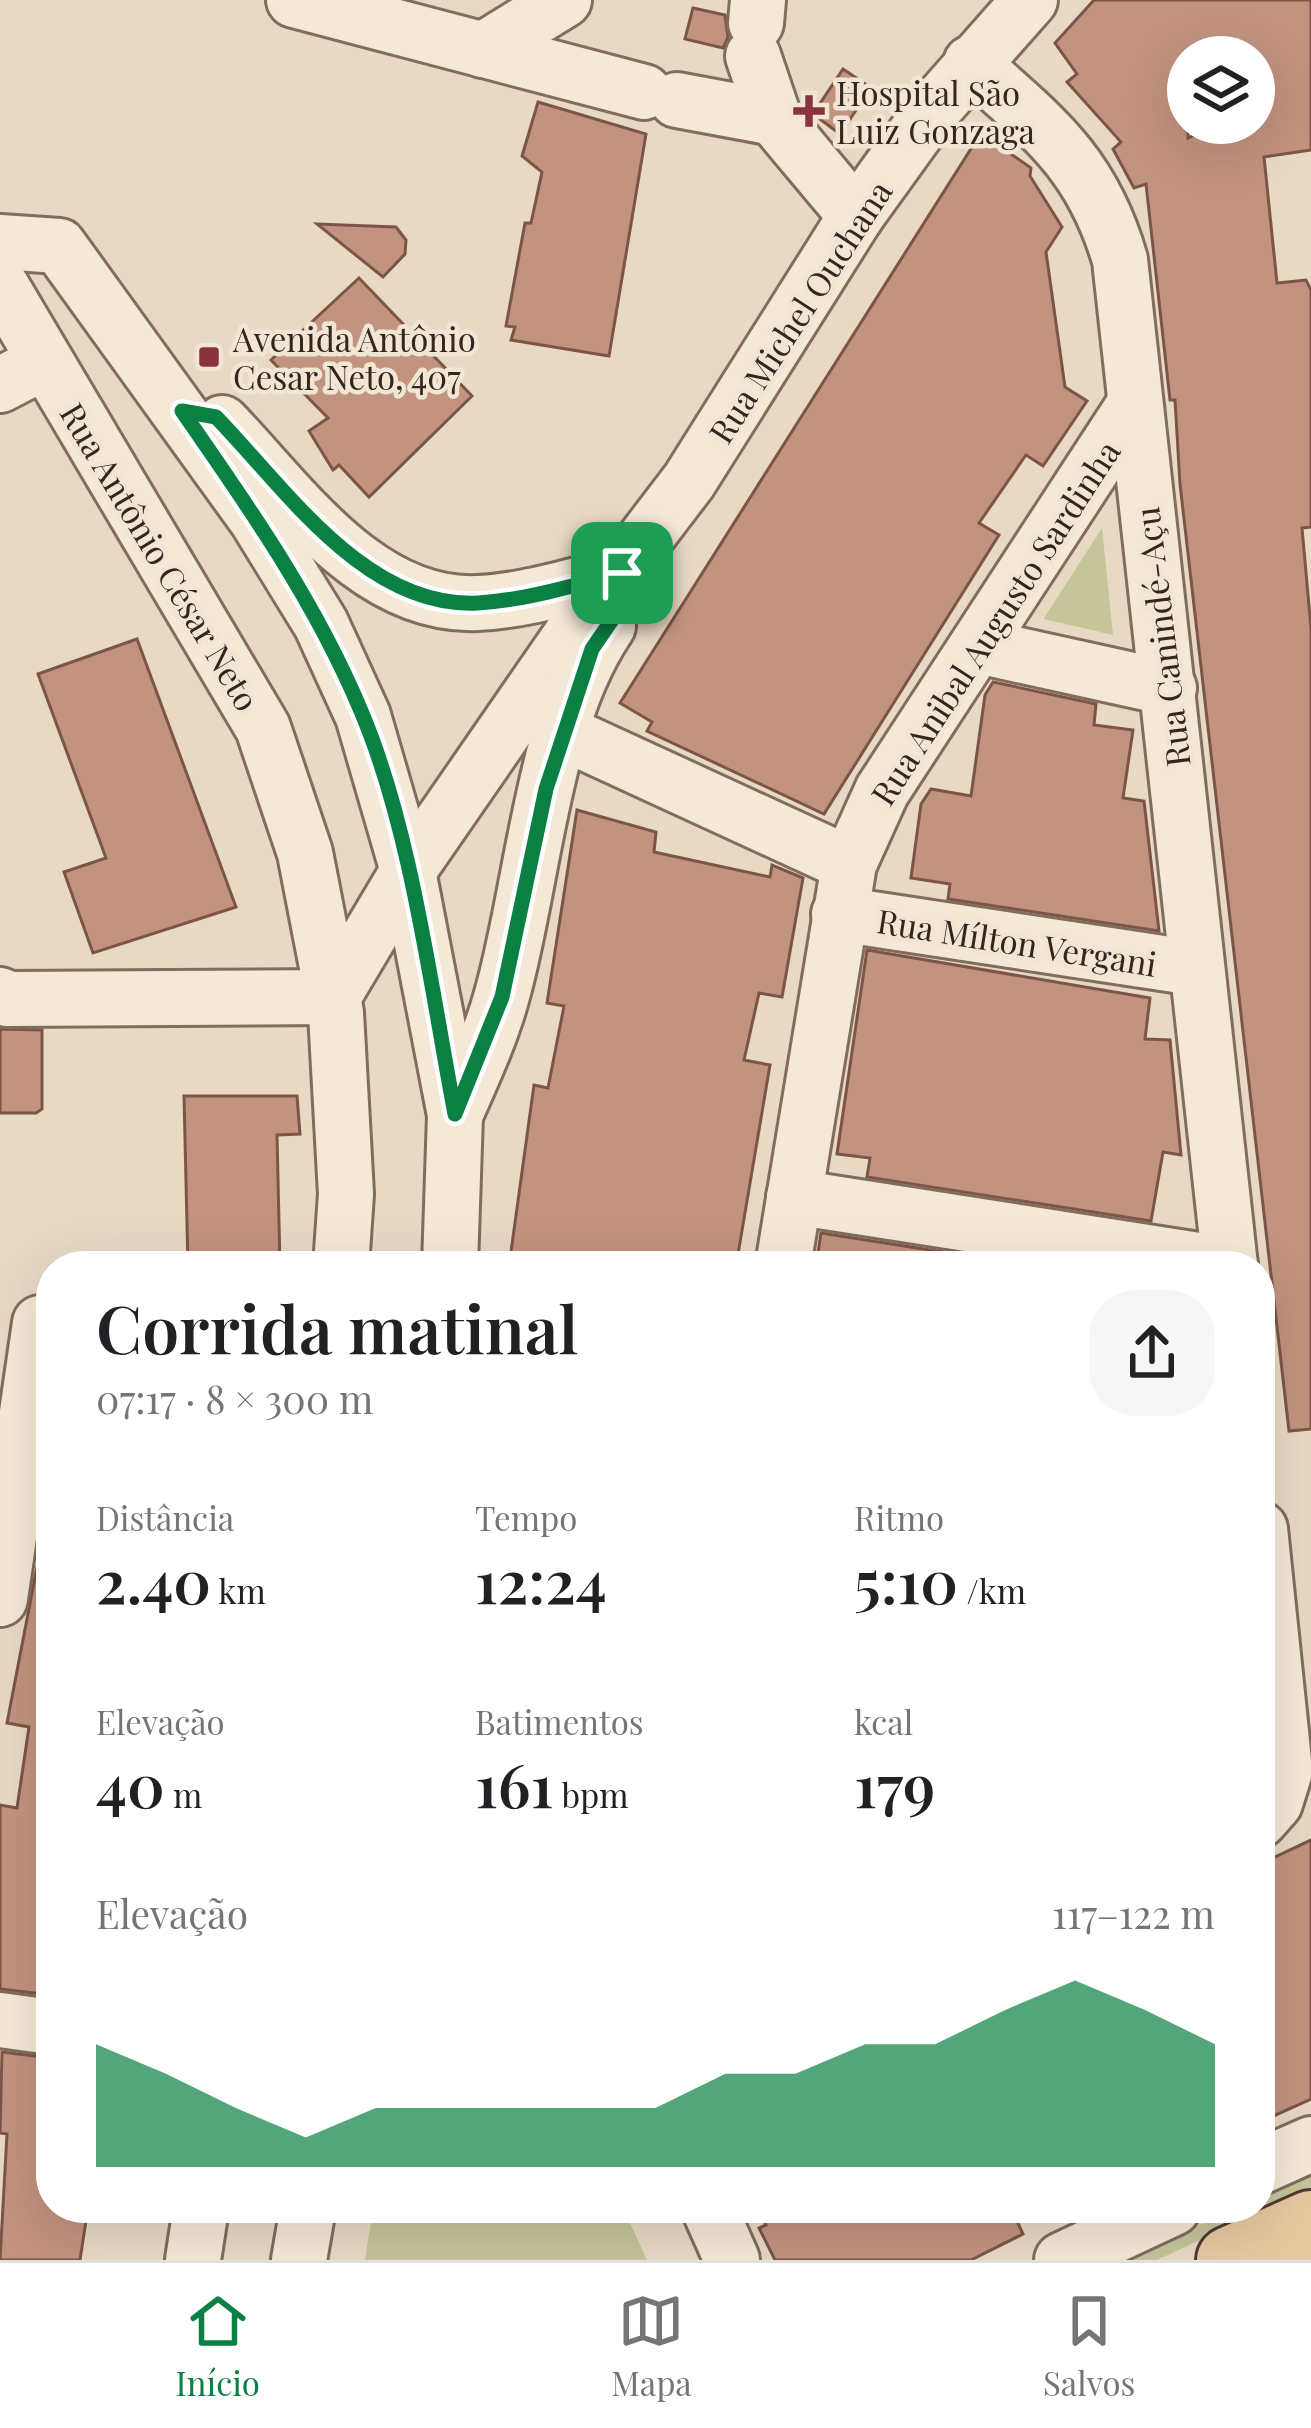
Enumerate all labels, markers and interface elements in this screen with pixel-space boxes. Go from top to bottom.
map controls [1167,36,1275,144]
button: layers [1167,36,1275,144]
place label: Hospital São Luiz Gonzaga [836,70,1035,152]
marker: Hospital São Luiz Gonzaga [793,95,825,127]
street label: Rua Michel Ouchana [698,171,901,451]
place label: Avenida Antônio Cesar Neto, 407 [232,316,476,398]
marker: Avenida Antônio Cesar Neto, 407 [196,344,222,370]
street label: Rua Antônio César Neto [52,394,270,718]
street label: Rua Anibal Augusto Sardinha [859,431,1129,813]
street label: Rua Canindé-Açu [1123,505,1199,769]
pin [571,522,673,624]
icon: arrive [589,540,655,606]
street label: Rua Mílton Vergani [874,897,1160,985]
text: Corrida matinal [96,1283,579,1371]
button: share [1089,1290,1215,1416]
text: 07:17 · 8 × 300 m [96,1372,374,1424]
text: Distância [96,1495,234,1539]
text: Tempo [475,1495,577,1539]
text: Ritmo [854,1495,944,1539]
text: 2.40 [96,1539,211,1619]
text: 12:24 [475,1539,607,1619]
text: 5:10 [854,1539,958,1619]
text: km [211,1568,266,1612]
text: /km [958,1568,1026,1612]
text: Elevação [96,1699,225,1743]
text: Batimentos [475,1699,644,1743]
text: kcal [854,1699,913,1743]
text: 40 [96,1743,165,1823]
text: 161 [475,1743,553,1823]
text: 179 [854,1743,935,1823]
text: m [165,1772,202,1816]
text: bpm [553,1772,629,1816]
text: Elevação [96,1887,248,1939]
text: 117–122 m [1052,1887,1215,1939]
tab: Início [176,2288,260,2404]
tab: Mapa [611,2288,692,2404]
tab: Salvos [1043,2288,1135,2404]

